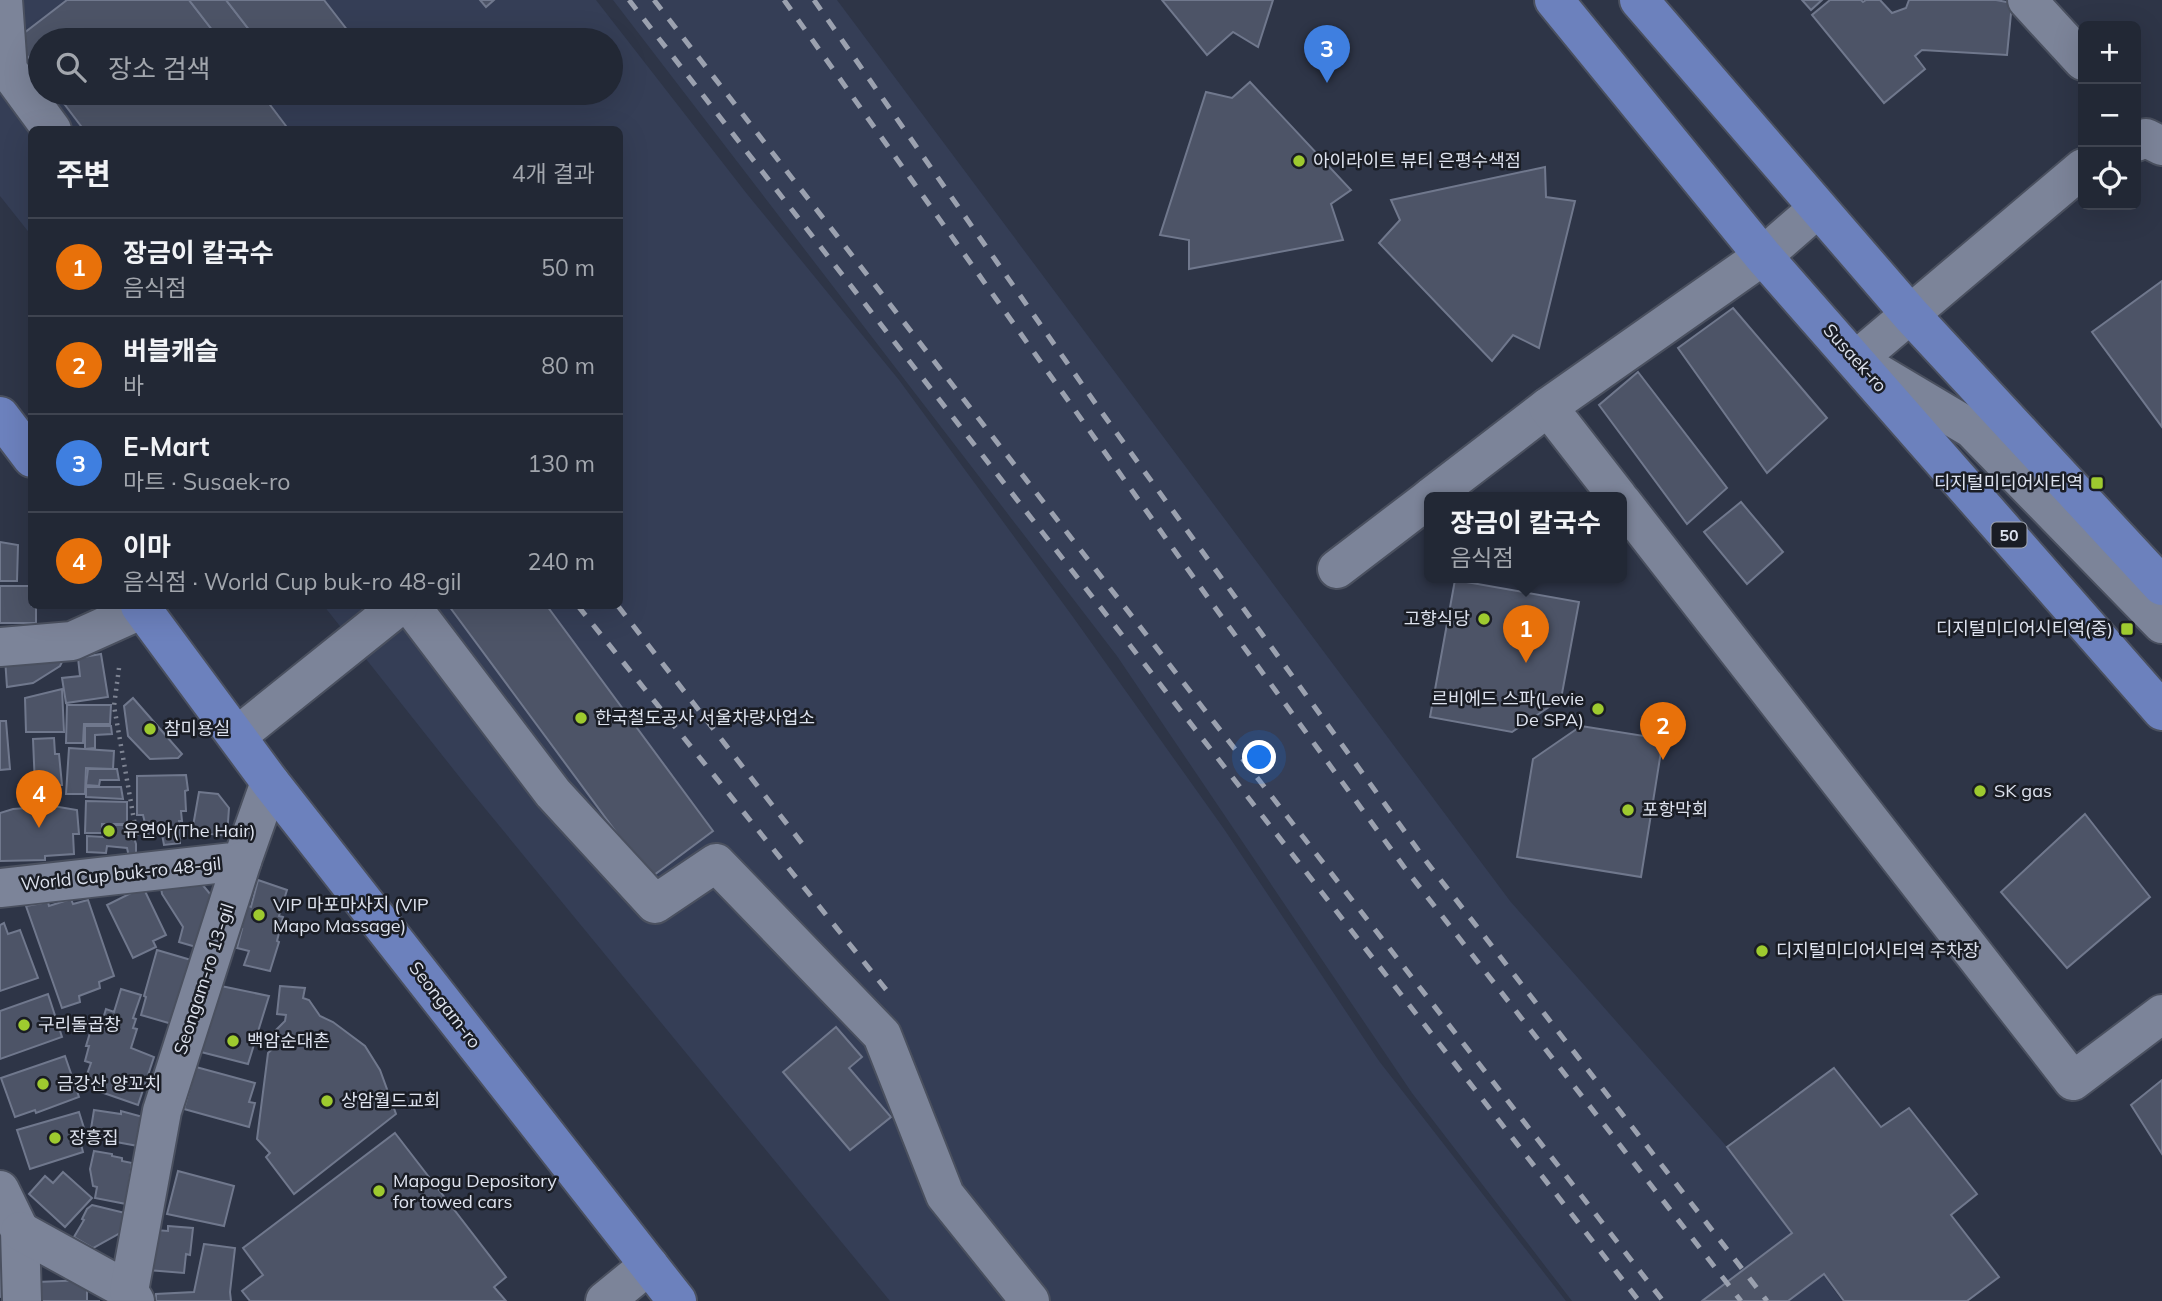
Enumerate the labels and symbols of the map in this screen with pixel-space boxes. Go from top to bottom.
pin: 3 [1304,25,1350,83]
place label: 아이라이트 뷰티 은평수색점 [1313,149,1521,172]
marker: 아이라이트 뷰티 은평수색점 [1291,153,1307,169]
street label: Susaek-ro [1819,319,1892,397]
place label: 디지털미디어시티역 [1934,471,2083,494]
marker: 디지털미디어시티역 [2089,475,2105,491]
road number: 50 [1992,522,2026,548]
pin: 1 [1503,605,1549,663]
place label: 고향식당 [1404,607,1470,630]
marker: 고향식당 [1476,611,1492,627]
place label: 디지털미디어시티역(중) [1936,617,2113,640]
marker: 디지털미디어시티역(중) [2119,621,2135,637]
place label: 르비에드 스파(Levie De SPA) [1431,687,1584,731]
marker: 르비에드 스파(Levie De SPA) [1590,701,1606,717]
pin: 2 [1640,702,1686,760]
place label: 한국철도공사 서울차량사업소 [595,706,815,729]
marker: 한국철도공사 서울차량사업소 [573,710,589,726]
place label: 참미용실 [164,717,230,740]
marker: 참미용실 [142,721,158,737]
your location [1242,740,1276,774]
pin: 4 [16,770,62,828]
place label: SK gas [1994,779,2052,802]
marker: SK gas [1972,783,1988,799]
place label: 포항막회 [1642,798,1708,821]
marker: 포항막회 [1620,802,1636,818]
place label: 유연아(The Hair) [123,819,255,842]
marker: 유연아(The Hair) [101,823,117,839]
street label: World Cup buk-ro 48-gil [20,852,222,895]
place label: VIP 마포마사지 (VIP Mapo Massage) [273,893,429,937]
street label: Seongam-ro 13-gil [168,900,239,1057]
marker: VIP 마포마사지 (VIP Mapo Massage) [251,907,267,923]
place label: 디지털미디어시티역 주차장 [1776,939,1979,962]
marker: 디지털미디어시티역 주차장 [1754,943,1770,959]
street label: Seongam-ro [404,957,486,1053]
place label: 구리돌곱창 [38,1013,121,1036]
marker: 구리돌곱창 [16,1017,32,1033]
place label: 백암순대촌 [247,1029,330,1052]
marker: 백암순대촌 [225,1033,241,1049]
place label: 금강산 양꼬치 [57,1072,161,1095]
marker: 금강산 양꼬치 [35,1076,51,1092]
place label: 상암월드교회 [341,1089,440,1112]
marker: 상암월드교회 [319,1093,335,1109]
place label: 장흥집 [69,1126,119,1149]
marker: 장흥집 [47,1130,63,1146]
place label: Mapogu Depository for towed cars [393,1169,557,1213]
marker: Mapogu Depository for towed cars [371,1183,387,1199]

